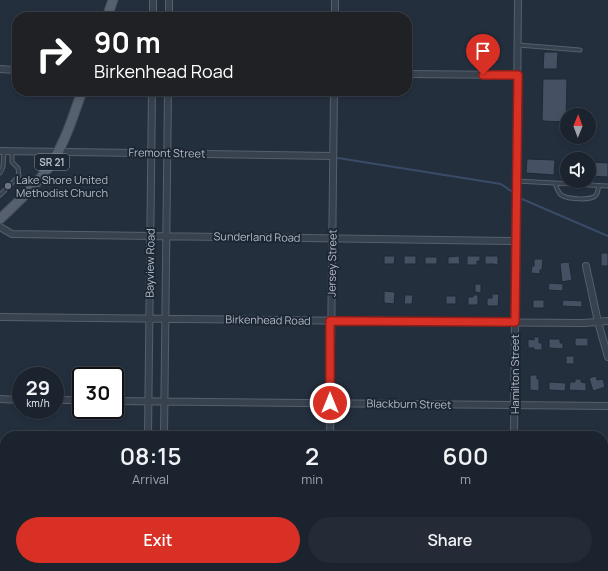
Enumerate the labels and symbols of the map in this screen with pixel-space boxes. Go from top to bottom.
pin [466,34,500,75]
north arrow [560,108,596,144]
street label: Fremont Street [128,144,206,161]
road number: SR 21 [35,154,69,170]
place label: Lake Shore United Methodist Church [16,172,108,200]
marker: Lake Shore United Methodist Church [3,181,13,191]
street label: Bayview Road [141,228,158,298]
street label: Sunderland Road [214,228,300,245]
street label: Jersey Street [323,229,340,297]
street label: Birkenhead Road [225,311,311,328]
street label: Hamilton Street [507,334,522,414]
speed limit sign: 30 [72,367,124,419]
position arrow [309,382,351,424]
street label: Blackburn Street [366,395,452,412]

